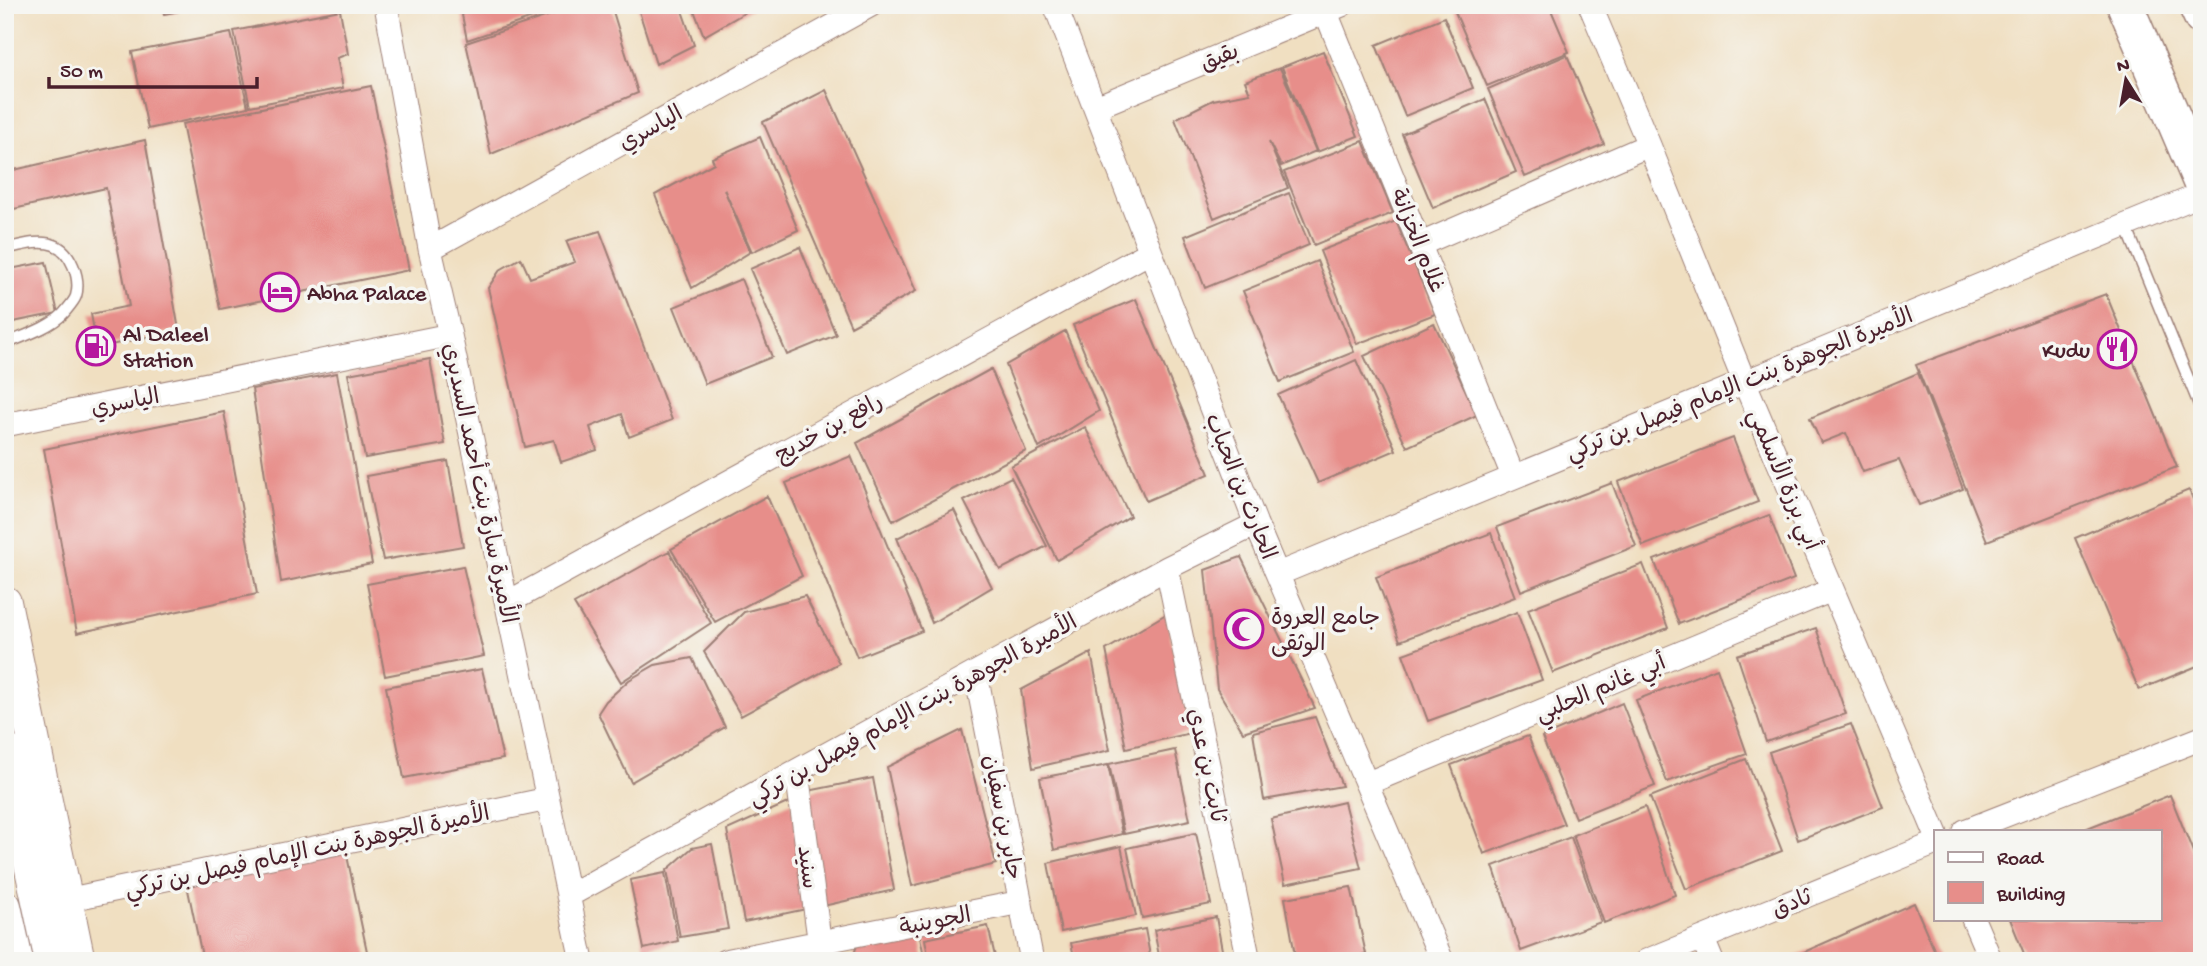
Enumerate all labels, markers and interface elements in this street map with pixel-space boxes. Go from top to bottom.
street label: بقيق [1197,39,1244,79]
scale bar [49,46,257,90]
north arrow [2092,46,2162,116]
text: N [2115,54,2132,79]
text: 50 m [60,61,103,86]
street label: الياسري [615,101,688,159]
street label: غلام الخزانة [1382,185,1449,298]
hotel icon: Abha Palace [259,271,301,313]
place label: Abha Palace [307,282,427,309]
street label: الأميرة الجوهرة بنت الإمام فيصل بن تركي [1560,298,1919,472]
place label: Al Daleel Station [123,323,209,376]
fuel station icon: Al Daleel Station [75,325,117,367]
restaurant icon: Kudu [2096,328,2138,370]
place label: Kudu [2042,339,2090,366]
street label: الأميرة سارة بنت أحمد السديري [435,340,526,626]
street label: الياسري [89,385,162,424]
street label: رافع بن خديج [771,389,888,471]
street label: أبي برزة الأسلمي [1736,403,1829,557]
street label: الحارث بن الحباب [1197,410,1280,564]
street label: الأميرة الجوهرة بنت الإمام فيصل بن تركي [741,605,1085,818]
place label: جامع العروة الوثقى [1271,606,1380,659]
mosque icon: جامع العروة الوثقى [1223,608,1265,650]
street label: أبي غانم الحلبي [1530,647,1673,734]
street label: ثابت بن عدي [1179,706,1230,826]
street label: جابر بن سفيان [975,753,1026,883]
street label: الأميرة الجوهرة بنت الإمام فيصل بن تركي [122,796,493,909]
legend [1934,830,2162,920]
street label: سنيد [789,844,822,891]
text: Road [1997,848,2045,873]
text: Building [1996,884,2066,909]
street label: ثادق [1768,885,1817,925]
street label: الجوينبة [898,903,974,944]

